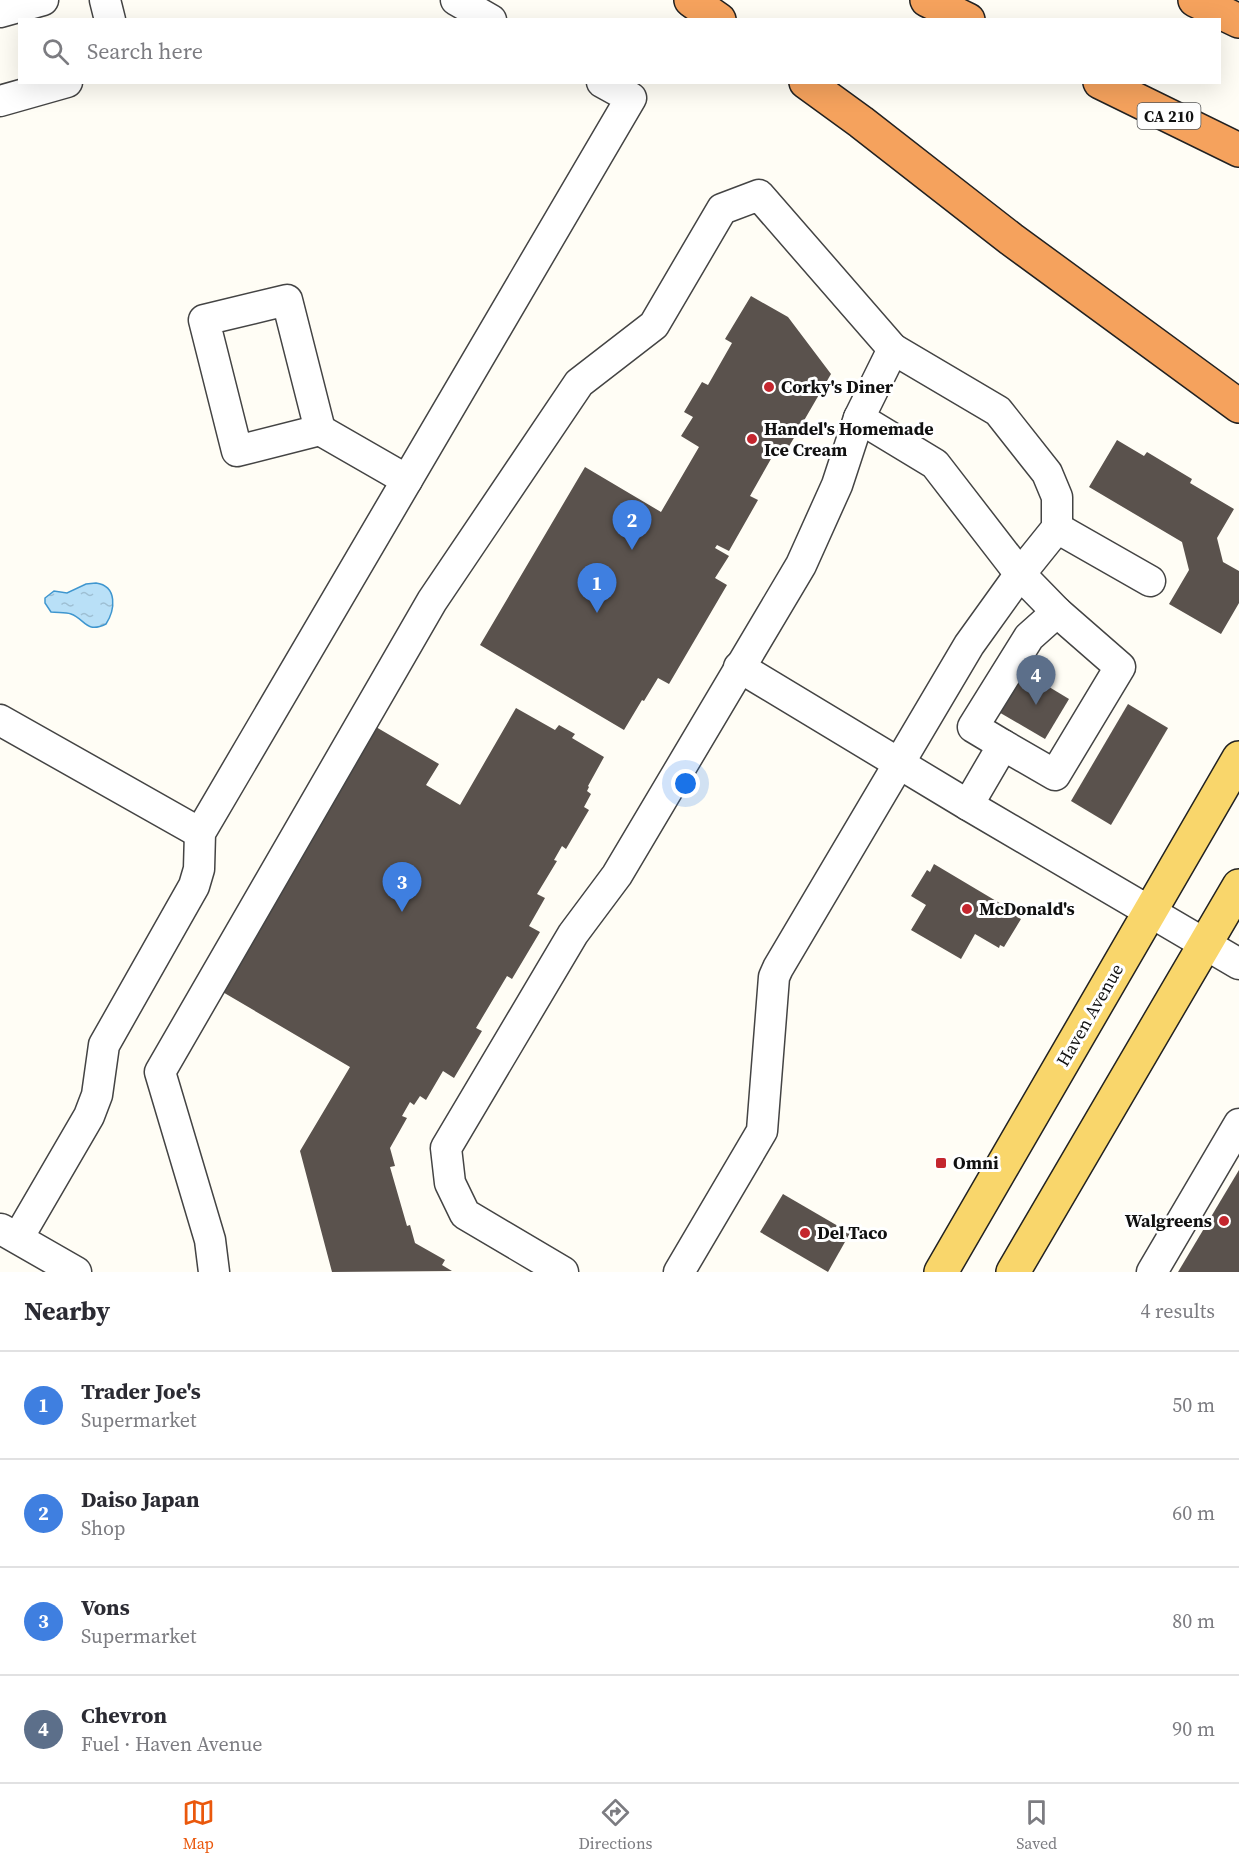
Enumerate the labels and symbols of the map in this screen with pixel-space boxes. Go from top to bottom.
road number: CA 210 [1138,103,1200,129]
place label: Corky's Diner [781,374,894,399]
marker: Corky's Diner [762,380,776,394]
place label: Handel's Homemade Ice Cream [764,416,934,462]
marker: Handel's Homemade Ice Cream [745,432,759,446]
pin: 2 [612,500,652,550]
pin: 1 [578,564,616,613]
pin: 4 [1016,656,1056,705]
your location [671,769,700,798]
pin: 3 [382,862,422,912]
place label: McDonald's [979,896,1075,921]
marker: McDonald's [960,902,974,916]
street label: Haven Avenue [1050,959,1129,1071]
place label: Omni [953,1150,999,1175]
marker: Omni [934,1156,948,1170]
place label: Walgreens [1125,1208,1212,1233]
marker: Walgreens [1217,1214,1231,1228]
place label: Del Taco [817,1220,887,1245]
marker: Del Taco [798,1226,812,1240]

